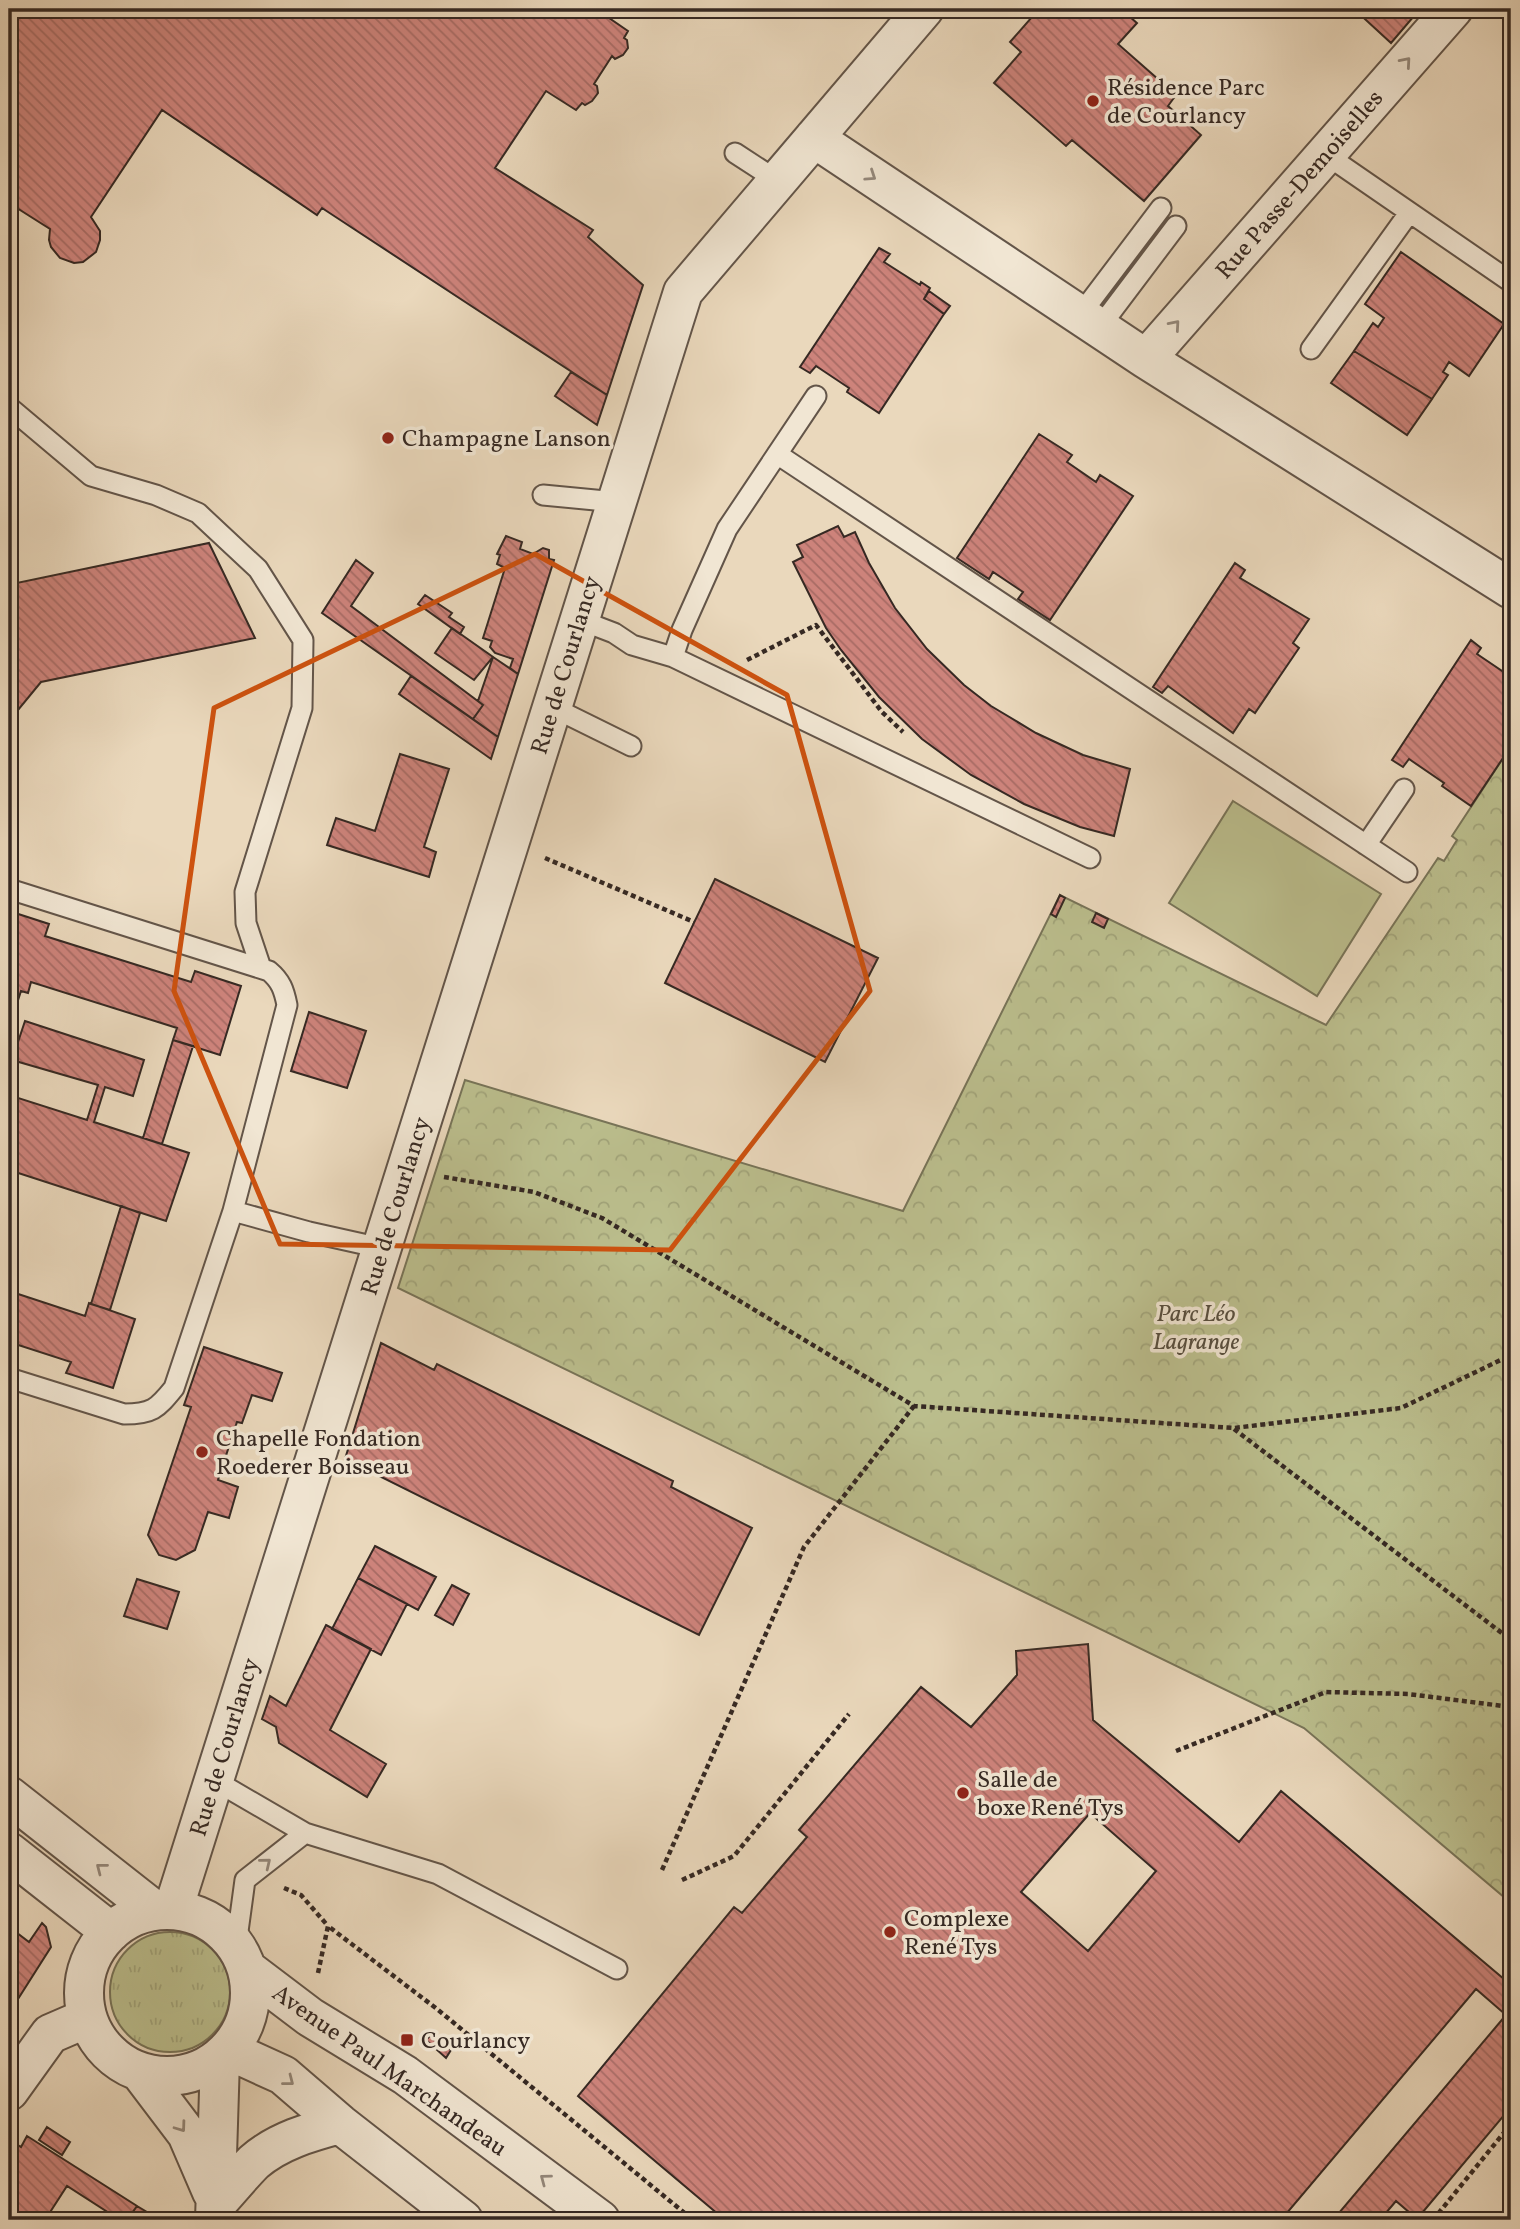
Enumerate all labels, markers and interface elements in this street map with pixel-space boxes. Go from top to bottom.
one-way arrow [1398,57,1410,70]
place label: Résidence Parc de Courlancy [1107,72,1265,134]
street label: Rue Passe-Demoiselles [1209,83,1392,287]
marker: Résidence Parc de Courlancy [1085,93,1101,109]
one-way arrow [863,167,876,180]
one-way arrow [1167,321,1179,334]
place label: Champagne Lanson [402,423,611,457]
marker: Champagne Lanson [380,430,396,446]
street label: Rue de Courlancy [524,572,610,759]
street label: Rue de Courlancy [354,1113,440,1300]
park label: Parc Léo Lagrange [1153,1298,1240,1360]
place label: Chapelle Fondation Roederer Boisseau [216,1423,421,1485]
marker: Chapelle Fondation Roederer Boisseau [194,1444,210,1460]
street label: Rue de Courlancy [183,1654,269,1841]
place label: Salle de boxe René Tys [977,1764,1124,1826]
marker: Salle de boxe René Tys [955,1785,971,1801]
one-way arrow [258,1859,270,1872]
one-way arrow [96,1864,108,1877]
place label: Complexe René Tys [904,1903,1009,1965]
marker: Complexe René Tys [882,1924,898,1940]
street label: Avenue Paul Marchandeau [264,1977,513,2166]
place label: Courlancy [421,2025,530,2059]
marker: Courlancy [399,2032,415,2048]
one-way arrow [281,2072,294,2085]
one-way arrow [173,2119,185,2131]
one-way arrow [540,2175,553,2188]

